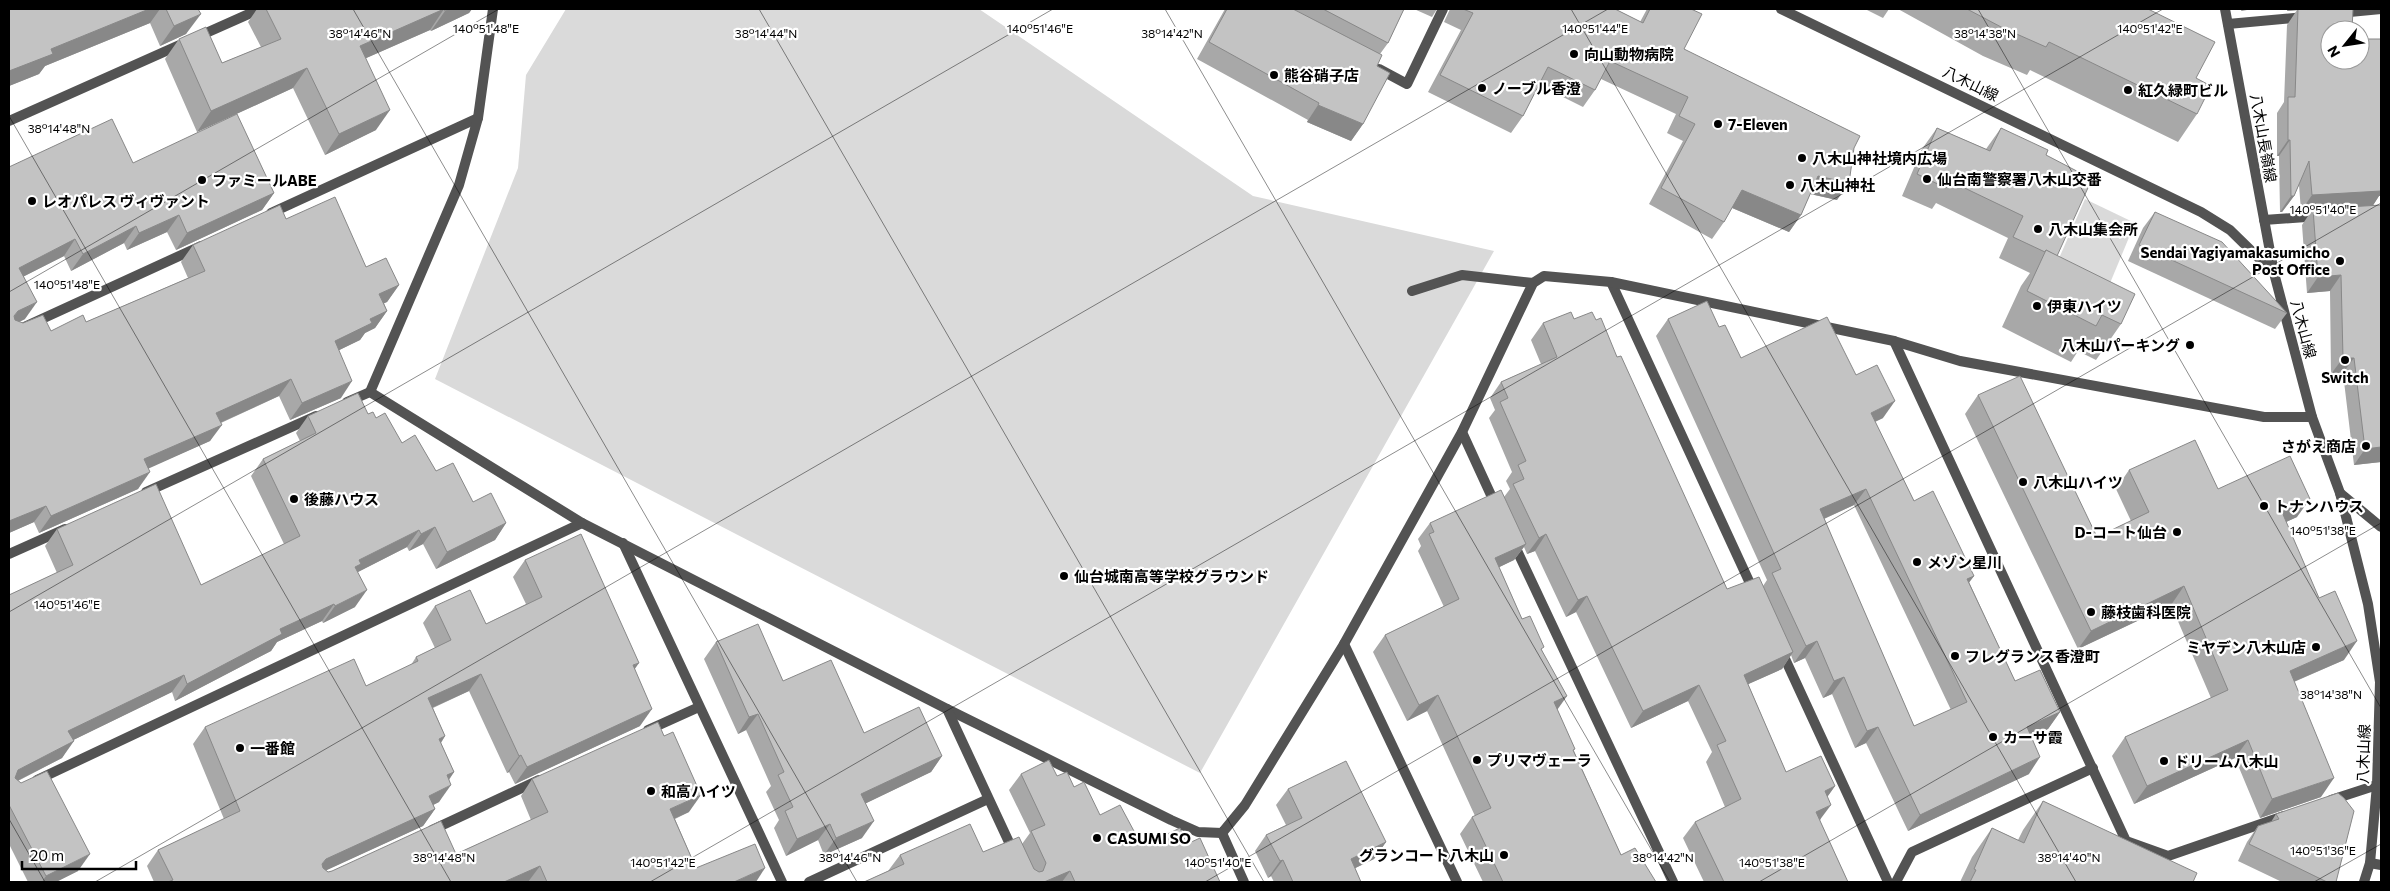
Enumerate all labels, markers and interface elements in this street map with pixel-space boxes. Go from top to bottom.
north arrow [2320,20,2370,70]
text: 140°51'48"E [453,21,519,35]
text: 140°51'46"E [1007,21,1073,35]
text: 140°51'44"E [1562,21,1628,35]
text: 140°51'42"E [2117,21,2183,35]
text: 38°14'46"N [329,26,391,40]
text: 38°14'44"N [735,26,797,40]
text: 38°14'42"N [1141,26,1203,40]
text: 38°14'38"N [1954,26,2016,40]
text: N [2323,43,2343,61]
place label: 向山動物病院 [1584,45,1674,63]
marker: 向山動物病院 [1568,48,1580,60]
street label: 八木山線 [1940,62,2002,104]
place label: 熊谷硝子店 [1284,66,1359,84]
marker: 熊谷硝子店 [1268,69,1280,81]
place label: ノーブル香澄 [1492,79,1581,97]
place label: 紅久緑町ビル [2138,81,2228,99]
marker: ノーブル香澄 [1476,82,1488,94]
marker: 紅久緑町ビル [2122,84,2134,96]
street label: 八木山長嶺線 [2247,92,2281,184]
place label: 7-Eleven [1728,115,1788,133]
marker: 7-Eleven [1712,118,1724,130]
text: 38°14'48"N [28,121,90,135]
place label: 八木山神社境内広場 [1812,149,1947,167]
marker: 八木山神社境内広場 [1796,152,1808,164]
place label: 仙台南警察署八木山交番 [1937,170,2102,188]
place label: ファミールABE [212,171,317,189]
marker: 仙台南警察署八木山交番 [1921,173,1933,185]
marker: ファミールABE [196,174,208,186]
place label: 八木山神社 [1800,176,1875,194]
marker: 八木山神社 [1784,179,1796,191]
place label: レオパレス ヴィヴァント [42,192,210,210]
marker: レオパレス ヴィヴァント [26,195,38,207]
text: 140°51'40"E [2290,202,2356,216]
place label: 八木山集会所 [2048,220,2138,238]
marker: 八木山集会所 [2032,223,2044,235]
place label: Sendai Yagiyamakasumicho Post Office [2140,243,2330,278]
marker: Sendai Yagiyamakasumicho Post Office [2334,255,2346,267]
text: 140°51'48"E [34,277,100,291]
place label: 伊東ハイツ [2047,297,2122,315]
street label: 八木山線 [2288,298,2320,360]
marker: 伊東ハイツ [2031,300,2043,312]
place label: 八木山パーキング [2060,336,2180,354]
marker: 八木山パーキング [2184,339,2196,351]
marker: Switch [2339,354,2351,366]
place label: Switch [2321,368,2369,386]
place label: さがえ商店 [2281,437,2356,455]
marker: さがえ商店 [2360,440,2372,452]
place label: 八木山ハイツ [2033,473,2123,491]
marker: 八木山ハイツ [2017,476,2029,488]
place label: 後藤ハウス [304,490,379,508]
marker: 後藤ハウス [288,493,300,505]
place label: トナンハウス [2274,497,2364,515]
marker: トナンハウス [2258,500,2270,512]
place label: D-コート仙台 [2075,523,2167,541]
text: 140°51'38"E [2290,523,2356,537]
marker: D-コート仙台 [2171,526,2183,538]
place label: メゾン星川 [1927,553,2002,571]
marker: メゾン星川 [1911,556,1923,568]
place label: 仙台城南高等学校グラウンド [1074,567,1269,585]
marker: 仙台城南高等学校グラウンド [1058,570,1070,582]
text: 140°51'46"E [34,597,100,611]
place label: 藤枝歯科医院 [2101,603,2191,621]
marker: 藤枝歯科医院 [2085,606,2097,618]
place label: ミヤデン八木山店 [2186,638,2306,656]
marker: ミヤデン八木山店 [2310,641,2322,653]
place label: フレグランス香澄町 [1965,647,2100,665]
marker: フレグランス香澄町 [1949,650,1961,662]
text: 38°14'38"N [2300,687,2362,701]
street label: 八木山線 [2353,724,2373,784]
place label: カーサ霞 [2003,728,2063,746]
marker: カーサ霞 [1987,731,1999,743]
place label: 一番館 [250,739,295,757]
marker: 一番館 [234,742,246,754]
place label: プリマヴェーラ [1487,751,1592,769]
place label: ドリーム八木山 [2174,752,2279,770]
marker: プリマヴェーラ [1471,754,1483,766]
marker: ドリーム八木山 [2158,755,2170,767]
place label: 和高ハイツ [661,782,736,800]
marker: 和高ハイツ [645,785,657,797]
place label: CASUMI SO [1107,829,1191,847]
marker: CASUMI SO [1091,832,1103,844]
scale bar [22,838,136,870]
text: 140°51'36"E [2290,843,2356,857]
text: 20 m [30,846,64,864]
place label: グランコート八木山 [1359,846,1494,864]
marker: グランコート八木山 [1498,849,1510,861]
text: 38°14'48"N [413,850,475,864]
text: 38°14'46"N [819,850,881,864]
text: 38°14'42"N [1632,850,1694,864]
text: 38°14'40"N [2037,850,2101,864]
text: 140°51'42"E [630,855,696,869]
text: 140°51'40"E [1185,855,1251,869]
text: 140°51'38"E [1739,855,1805,869]

